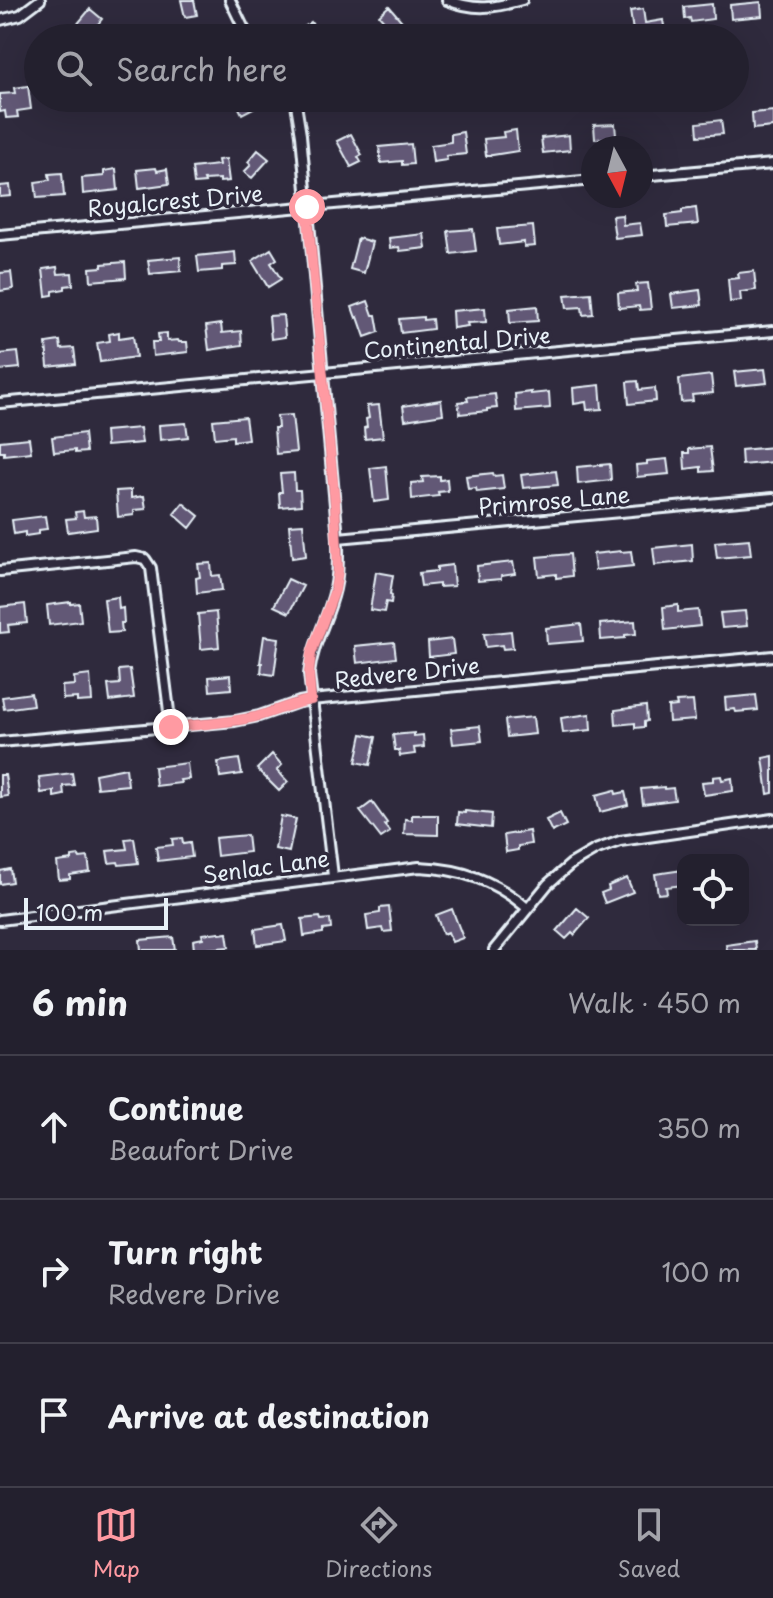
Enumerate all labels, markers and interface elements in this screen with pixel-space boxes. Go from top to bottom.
search box [24,24,749,112]
icon: search [52,46,96,90]
text: Search here [116,46,288,91]
north arrow [581,136,653,208]
street label: Royalcrest Drive [86,175,264,224]
route start [289,189,325,225]
street label: Continental Drive [362,317,552,366]
street label: Primrose Lane [476,476,631,523]
street label: Redvere Drive [333,647,481,696]
route end [153,709,189,745]
street label: Senlac Lane [200,840,332,891]
map controls [677,854,749,926]
button: locate [677,854,749,926]
scale bar [24,894,168,930]
text: 100 m [36,895,103,928]
text: 6 min [32,976,128,1028]
text: Walk · 450 m [568,983,741,1022]
text: Continue [108,1085,243,1130]
icon: ahead [32,1105,76,1149]
text: 350 m [657,1108,741,1147]
text: Beaufort Drive [108,1130,294,1169]
text: Turn right [108,1229,263,1274]
icon: right [32,1249,76,1293]
text: 100 m [661,1252,741,1291]
text: Redvere Drive [108,1274,280,1313]
icon: arrive [32,1393,76,1437]
text: Arrive at destination [108,1393,430,1438]
tab: Map [93,1503,140,1584]
tab: Directions [325,1503,432,1584]
tab: Saved [618,1503,680,1584]

